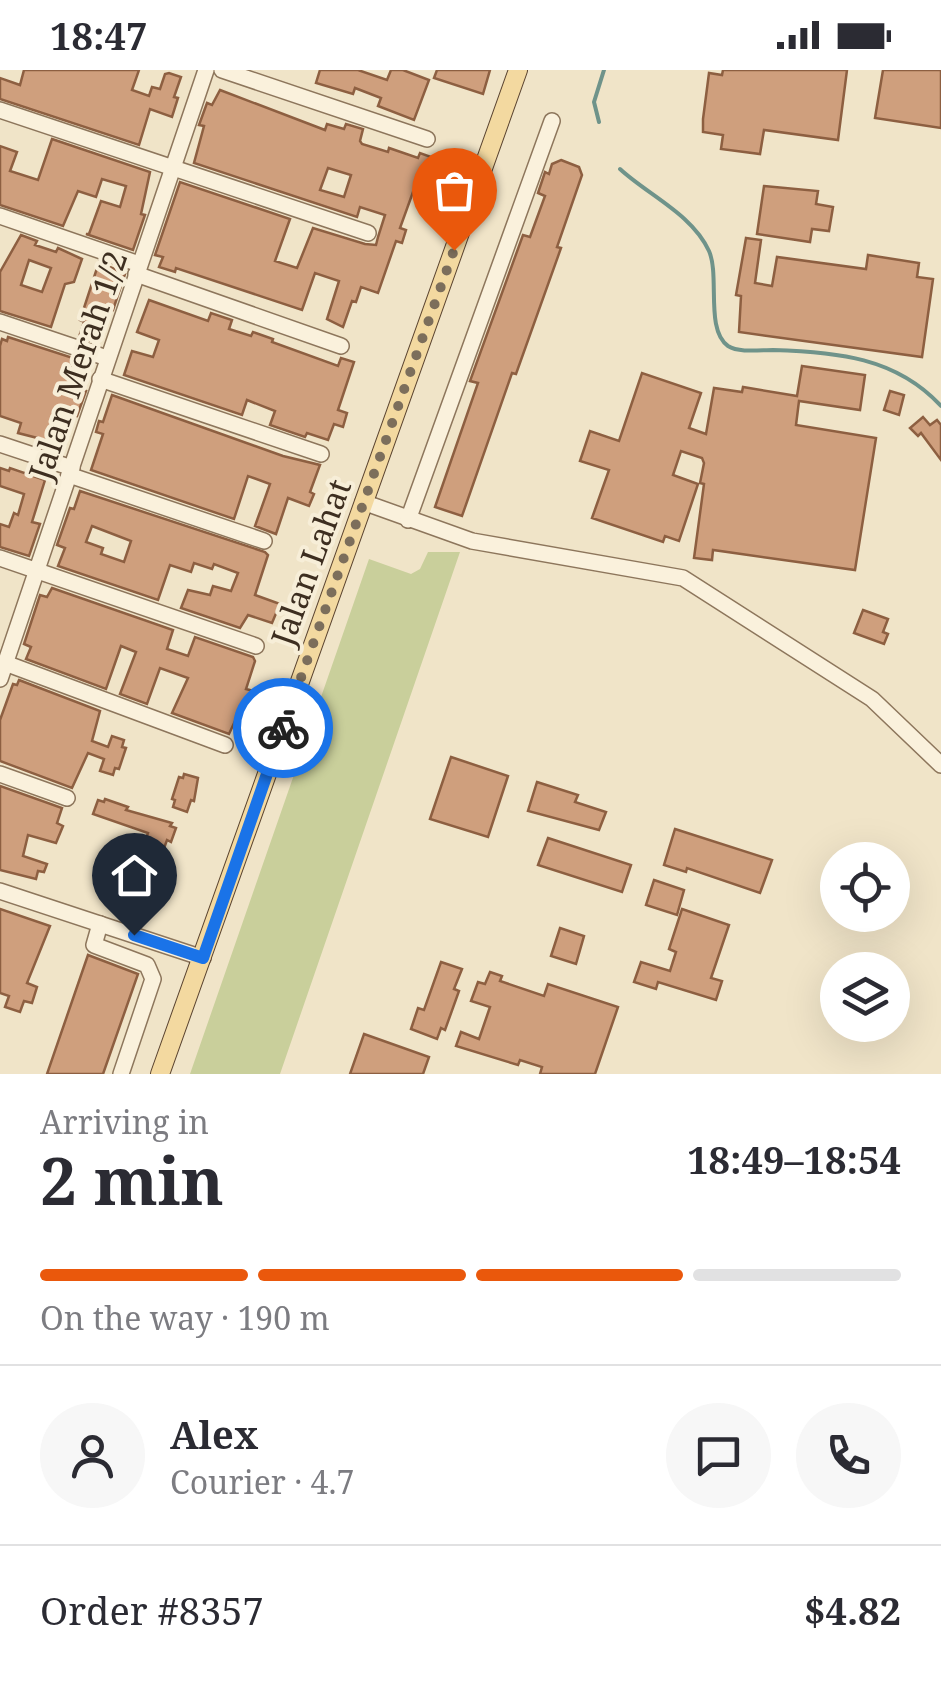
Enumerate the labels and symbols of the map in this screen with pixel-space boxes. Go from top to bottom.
pin [412,148,497,251]
street label: Jalan Merah 1/2 [17,245,136,486]
street label: Jalan Lahat [260,473,360,652]
courier [233,678,333,778]
pin [92,833,177,936]

